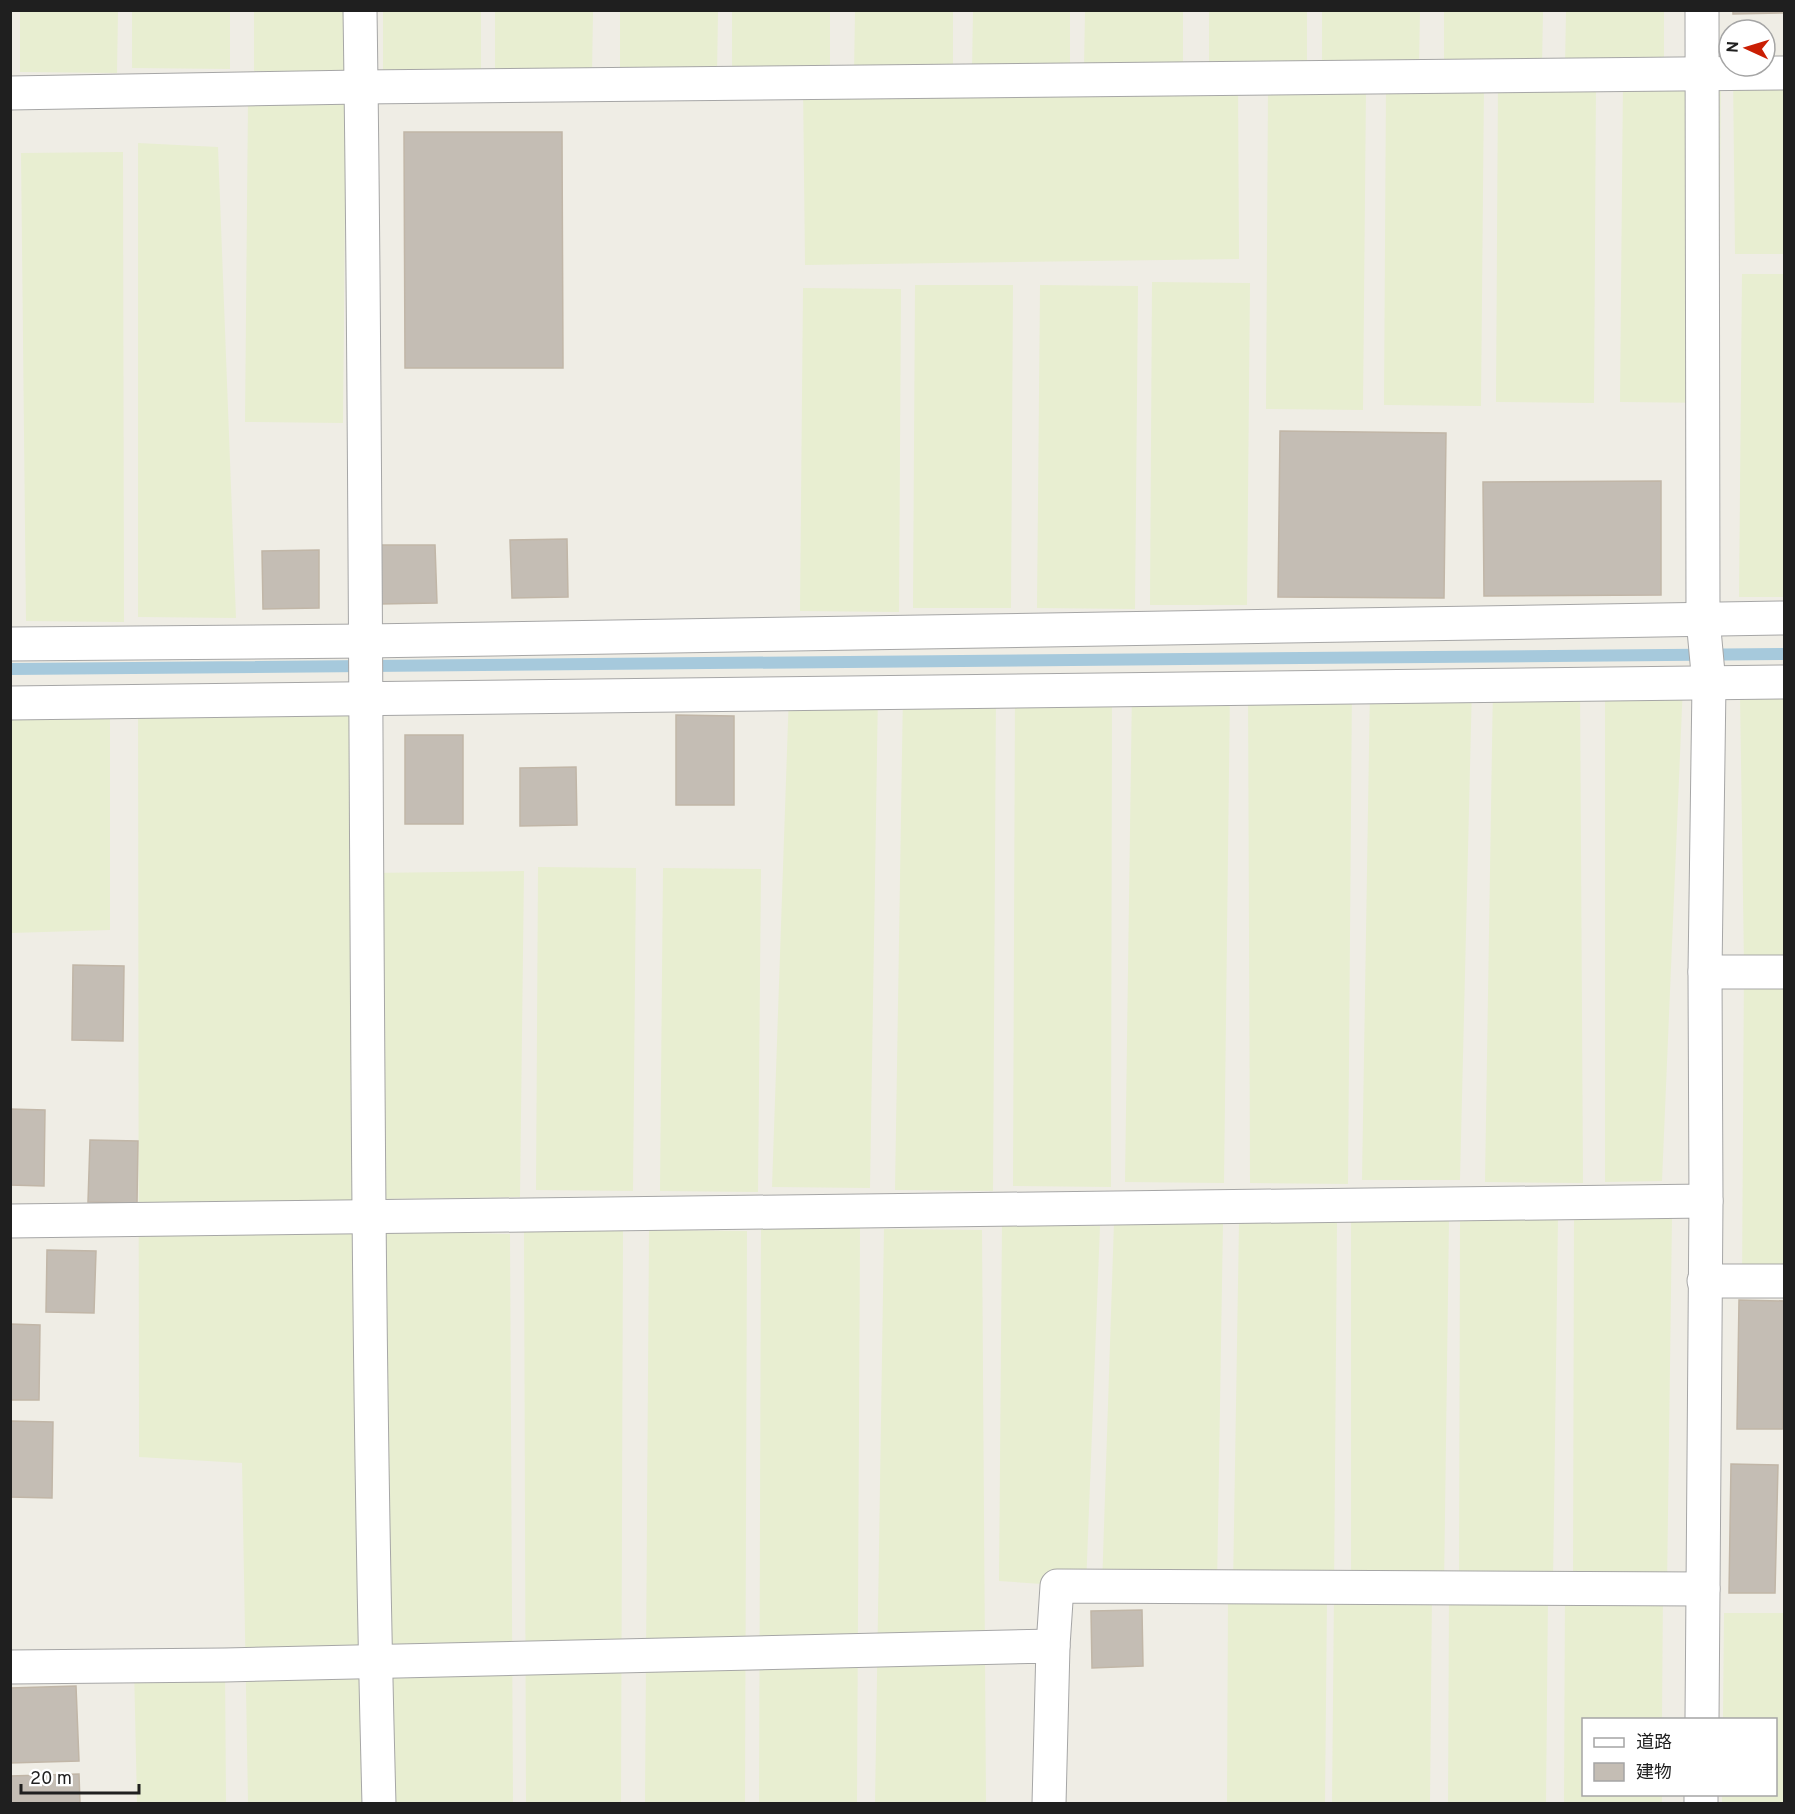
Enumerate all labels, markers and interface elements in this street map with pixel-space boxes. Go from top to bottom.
north arrow [1717,18,1777,78]
text: N [1724,41,1744,54]
legend [1582,1718,1777,1796]
text: 道路 [1636,1732,1672,1755]
scale bar [21,1757,140,1795]
text: 建物 [1636,1762,1672,1785]
text: 20 m [30,1768,72,1791]

